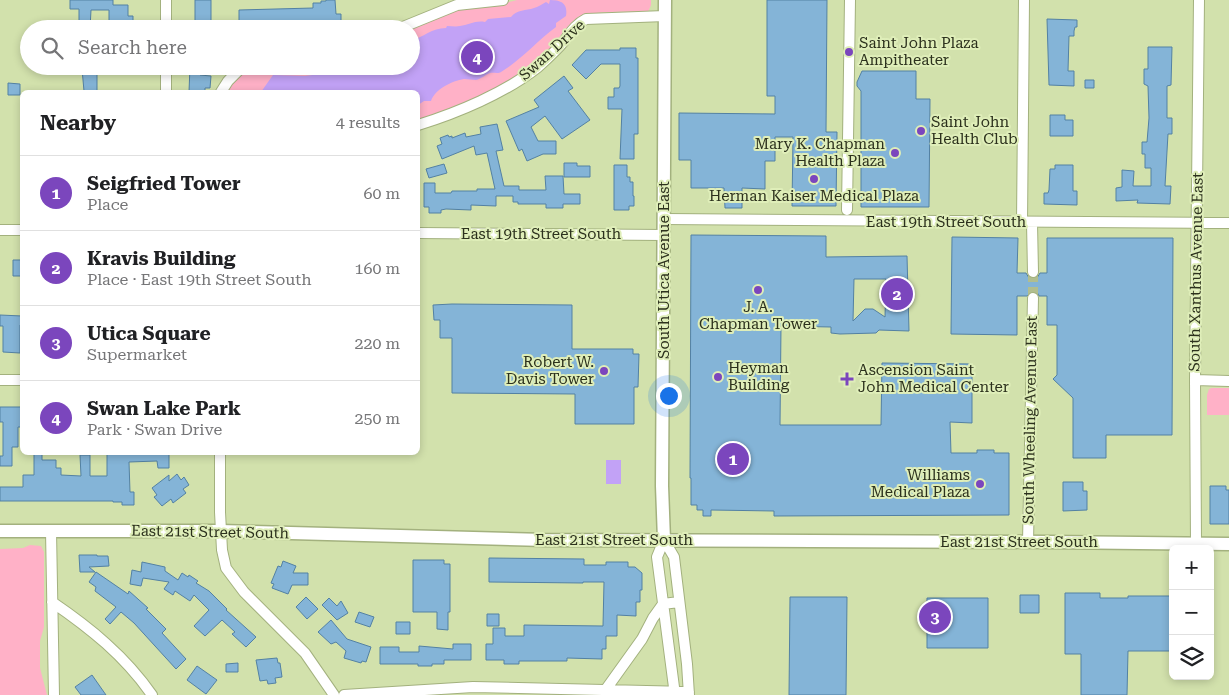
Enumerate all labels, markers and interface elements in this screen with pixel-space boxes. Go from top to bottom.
street label: Swan Drive [515,16,589,84]
search box [20,20,420,75]
icon: search [38,34,66,62]
place label: Saint John Plaza Ampitheater [859,34,979,69]
text: Search here [78,36,187,59]
pin: 4 [461,38,493,76]
marker: Saint John Plaza Ampitheater [843,46,855,58]
text: Nearby [40,111,116,135]
text: 4 results [336,113,400,132]
place label: Saint John Health Club [931,113,1018,148]
marker: Saint John Health Club [915,125,927,137]
place label: Mary K. Chapman Health Plaza [755,135,885,170]
marker: Mary K. Chapman Health Plaza [889,147,901,159]
text: Seigfried Tower [87,172,241,195]
street label: South Xanthus Avenue East [1185,172,1207,372]
marker: Herman Kaiser Medical Plaza [808,173,820,185]
street label: South Utica Avenue East [655,181,673,359]
text: 1 [52,184,60,203]
text: 60 m [363,184,400,203]
place label: Herman Kaiser Medical Plaza [709,187,919,205]
text: Place [87,195,128,214]
street label: East 19th Street South [866,213,1027,231]
street label: East 19th Street South [461,225,622,243]
text: Kravis Building [87,247,235,270]
text: 2 [52,259,60,278]
text: 160 m [354,259,400,278]
text: Place · East 19th Street South [87,270,312,289]
pin: 2 [881,275,913,313]
marker: J. A. Chapman Tower [752,284,764,296]
place label: J. A. Chapman Tower [699,298,817,333]
street label: South Wheeling Avenue East [1019,315,1041,524]
text: Utica Square [87,322,211,345]
text: 3 [52,334,60,353]
text: 220 m [354,334,400,353]
text: Supermarket [87,345,187,364]
place label: Robert W. Davis Tower [506,353,594,388]
place label: Heyman Building [728,359,790,394]
place label: Ascension Saint John Medical Center [858,361,1009,396]
marker: Robert W. Davis Tower [598,365,610,377]
marker: Heyman Building [712,371,724,383]
marker: Ascension Saint John Medical Center [840,372,854,386]
your location [656,383,682,409]
text: Swan Lake Park [87,397,241,420]
text: 4 [52,409,60,428]
text: 250 m [354,409,400,428]
text: Park · Swan Drive [87,420,222,439]
pin: 1 [717,440,749,478]
place label: Williams Medical Plaza [871,466,970,501]
marker: Williams Medical Plaza [974,478,986,490]
street label: East 21st Street South [131,522,289,542]
street label: East 21st Street South [535,531,693,549]
street label: East 21st Street South [940,533,1098,551]
map controls [1169,545,1214,680]
button: + [1169,545,1214,590]
button: − [1169,590,1214,635]
pin: 3 [919,598,951,636]
button: layers [1169,635,1214,680]

